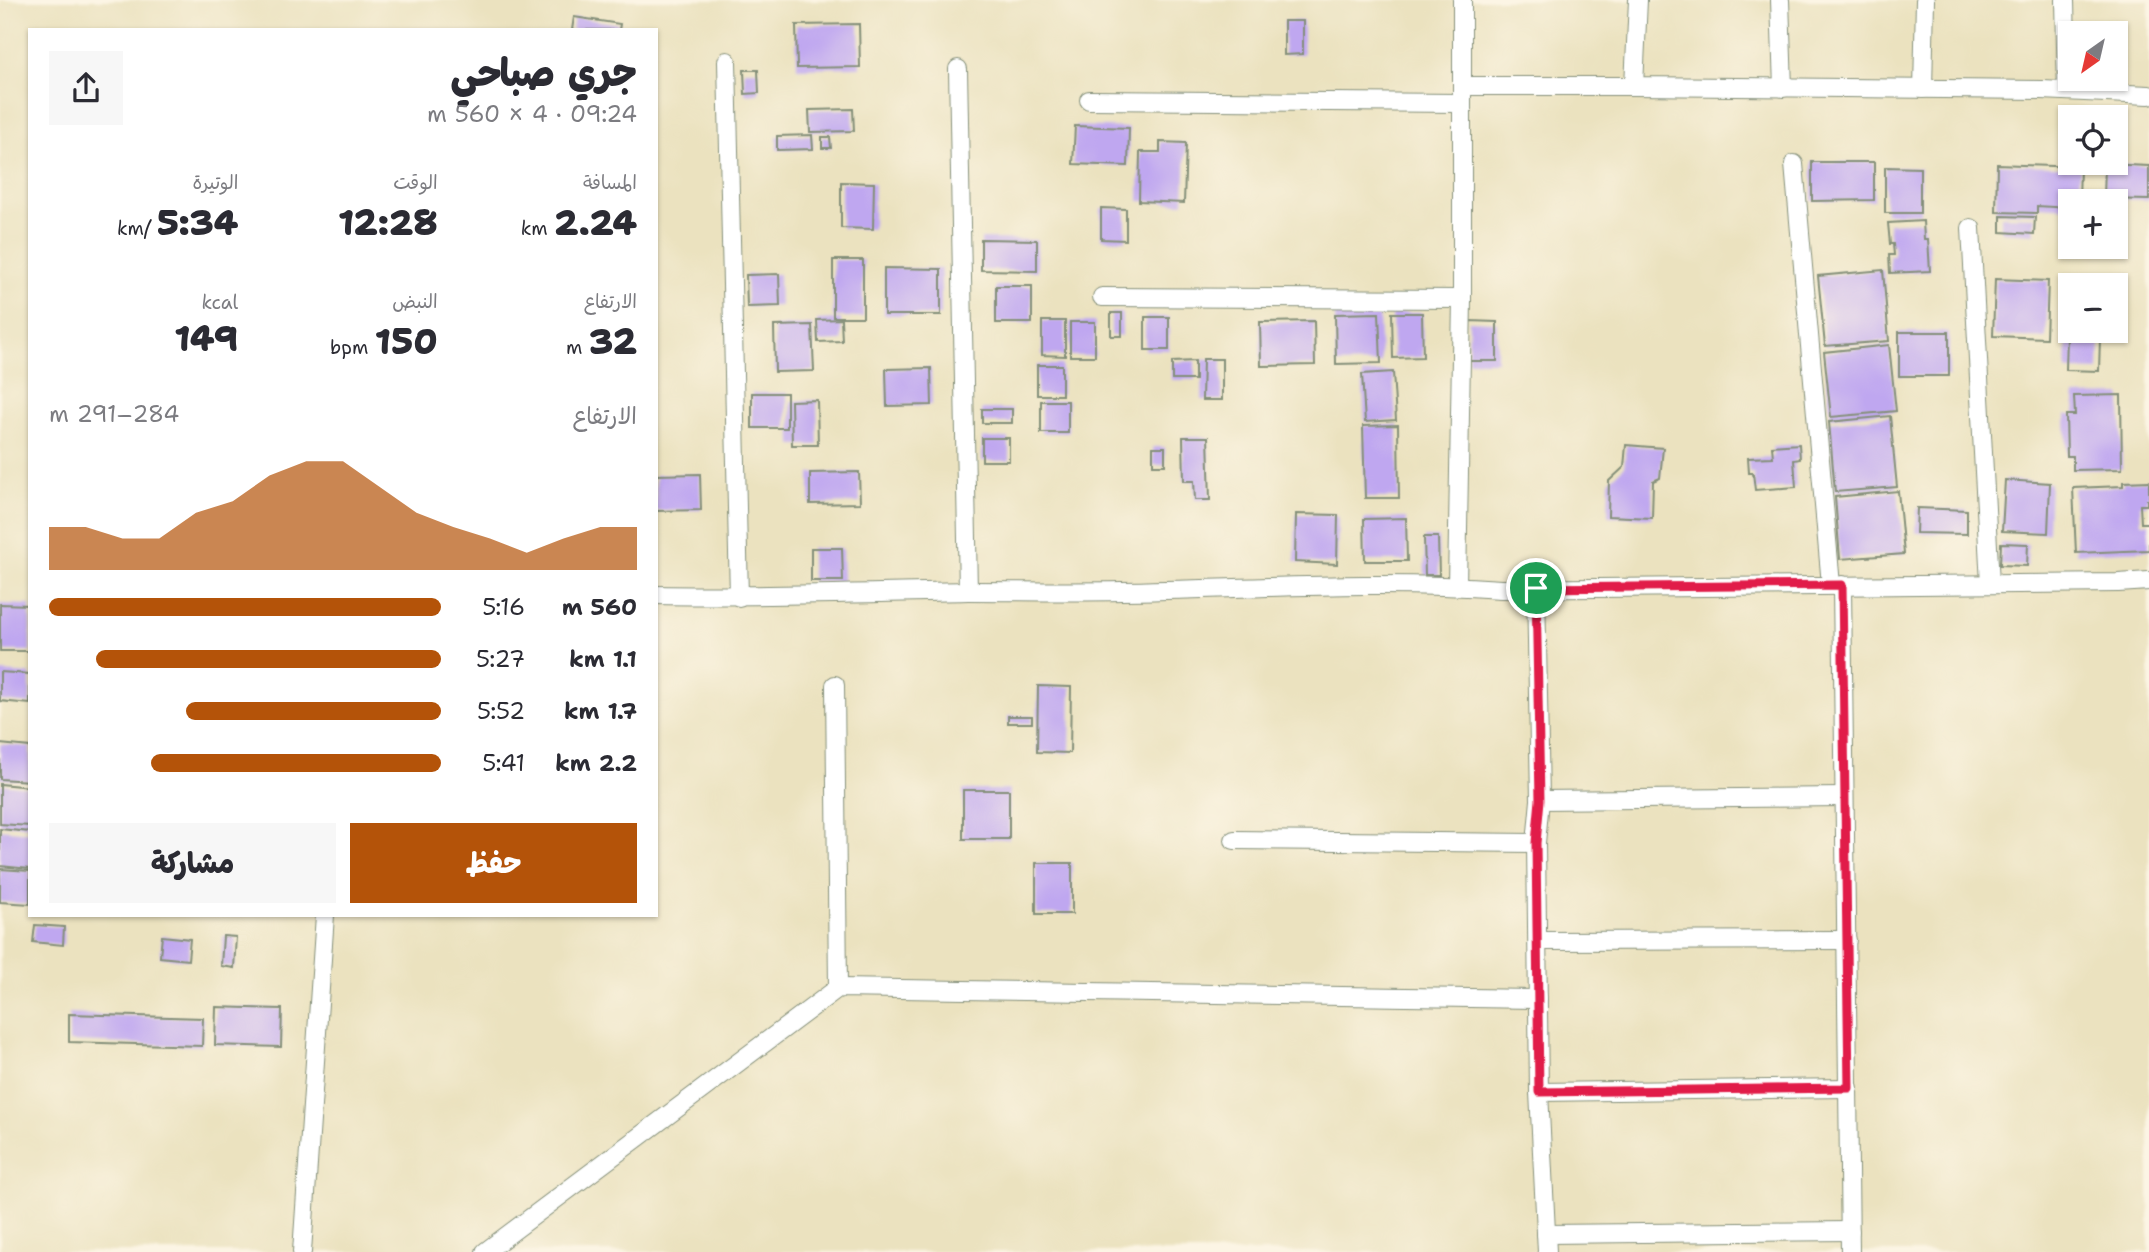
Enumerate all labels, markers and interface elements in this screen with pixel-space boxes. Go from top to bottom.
north arrow [2058,21,2128,91]
map controls [2058,21,2128,343]
text: جري صباحي [451,47,637,98]
button: share [49,51,123,125]
text: 09:24 · 4 × 560 m [427,99,637,129]
button: locate [2058,105,2128,175]
text: الوتيرة [192,170,238,195]
text: الوقت [393,170,438,195]
text: المسافة [583,170,637,195]
button: + [2058,189,2128,259]
text: 5:34 [157,199,238,246]
text: 12:28 [338,199,438,246]
text: 2.24 [554,199,637,246]
text: /km [117,216,157,241]
text: km [521,216,554,241]
button: − [2058,273,2128,343]
text: النبض [392,289,438,314]
text: الارتفاع [584,289,637,314]
text: kcal [201,290,238,315]
text: 149 [174,315,238,362]
text: 150 [375,318,438,365]
text: 32 [589,318,637,365]
text: bpm [330,335,375,360]
text: m [566,335,589,360]
text: 284–291 m [49,399,179,429]
text: الارتفاع [573,401,637,431]
pin [1506,558,1566,618]
icon: arrive [1517,569,1555,607]
text: 5:16 [482,592,525,622]
text: 560 m [562,592,637,622]
text: 5:27 [476,644,525,674]
text: 1.1 km [569,644,637,674]
text: 5:52 [477,696,525,726]
text: 1.7 km [564,696,637,726]
text: 5:41 [482,748,525,778]
text: 2.2 km [555,748,637,778]
button: مشاركة [49,823,336,903]
button: حفظ [350,823,637,903]

